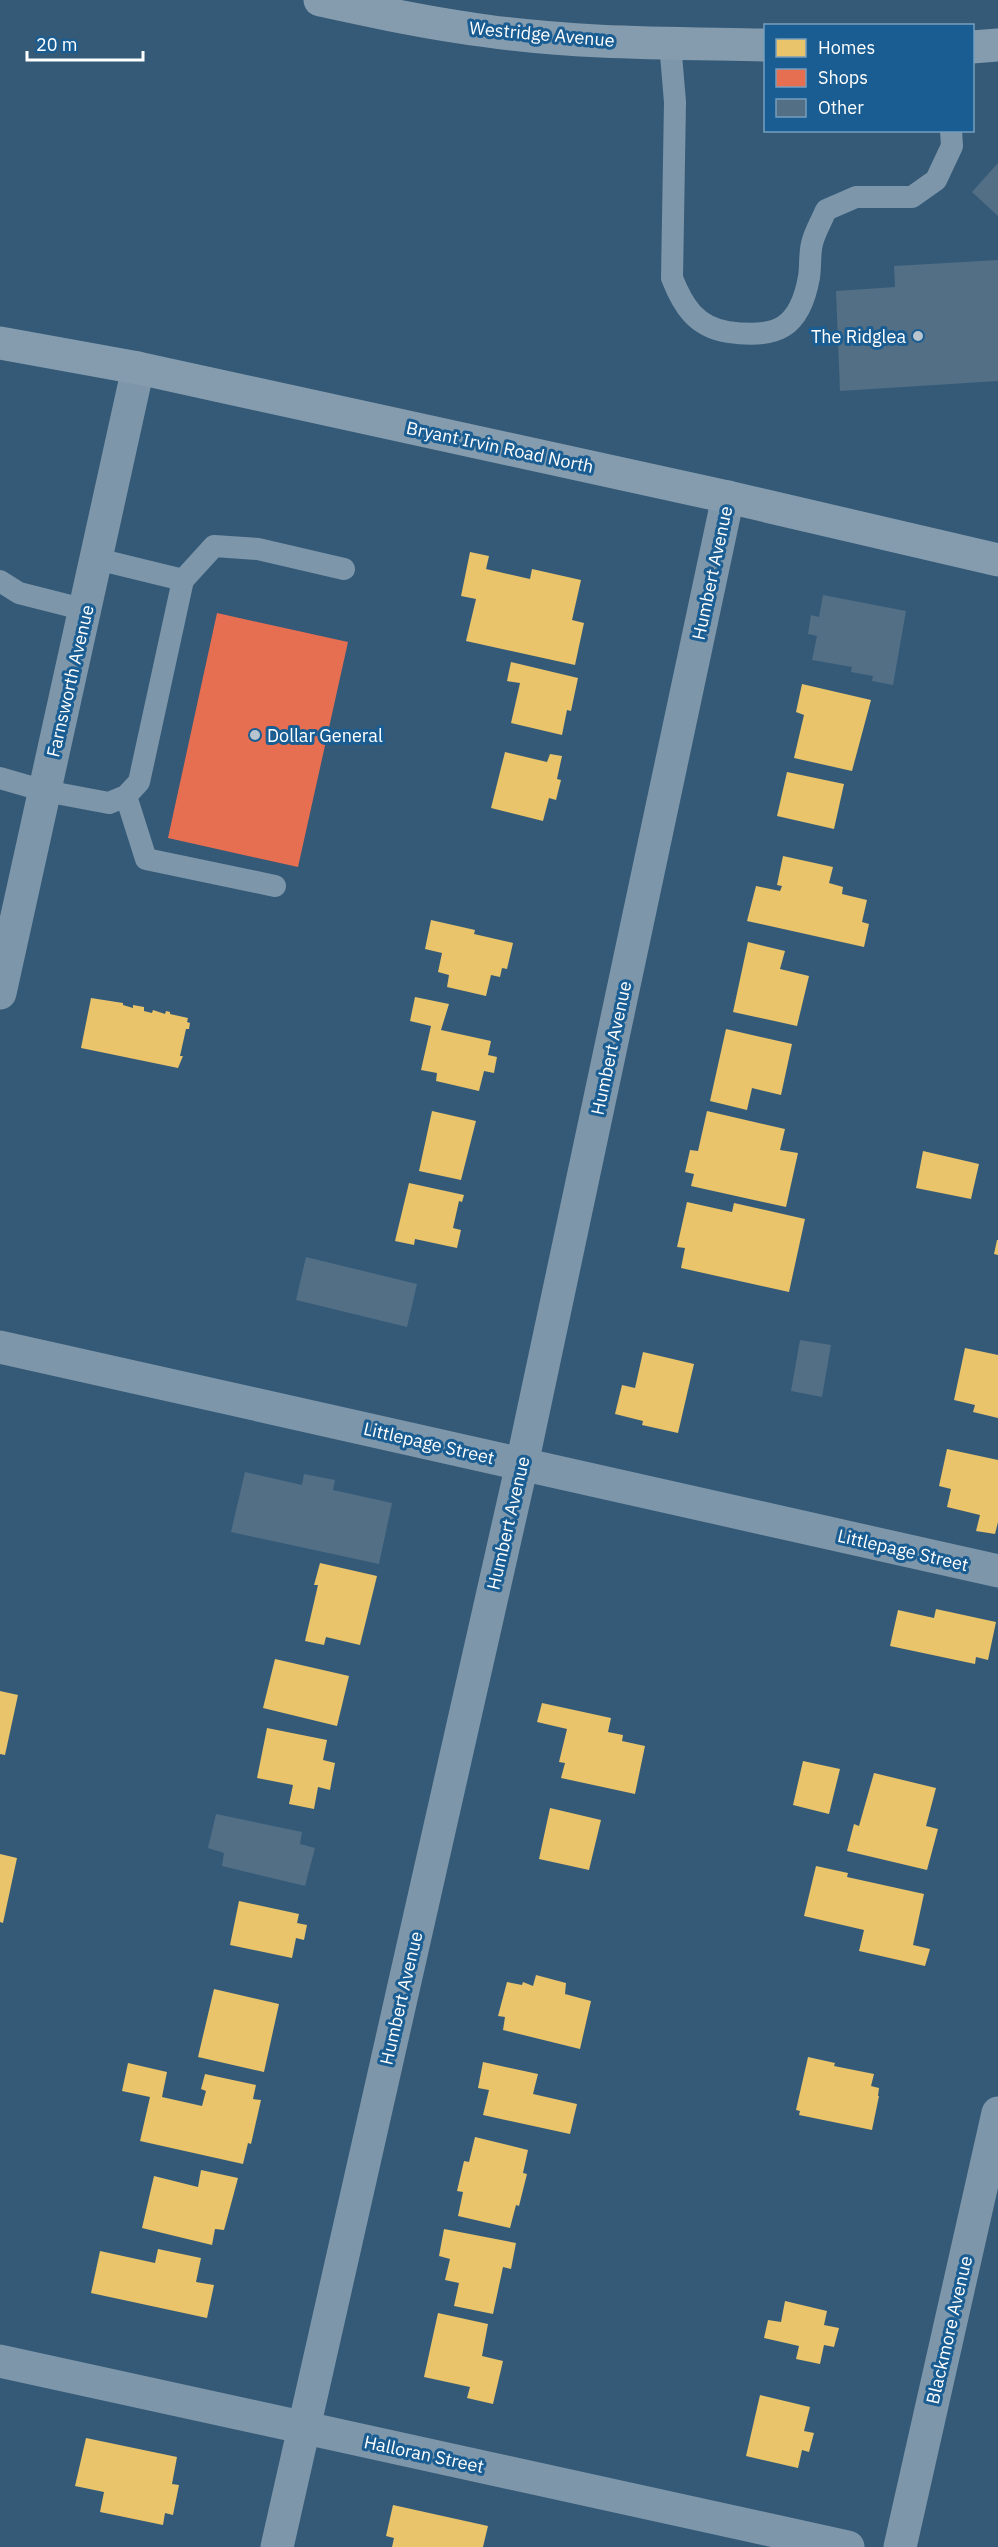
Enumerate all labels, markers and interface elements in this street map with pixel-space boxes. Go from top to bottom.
street label: Westridge Avenue [468,16,616,52]
scale bar [27,24,142,62]
legend [764,24,974,132]
text: 20 m [36,33,78,56]
text: Homes [818,36,875,59]
text: Shops [818,66,868,89]
text: Other [818,96,864,119]
place label: The Ridglea [811,325,906,348]
marker: The Ridglea [911,329,925,343]
street label: Bryant Irvin Road North [404,416,596,478]
street label: Humbert Avenue [687,504,737,642]
street label: Farnsworth Avenue [41,602,99,759]
place label: Dollar General [267,724,383,747]
marker: Dollar General [248,728,262,742]
street label: Humbert Avenue [586,979,636,1117]
street label: Littlepage Street [361,1417,497,1469]
street label: Humbert Avenue [481,1454,535,1592]
street label: Littlepage Street [835,1524,971,1576]
street label: Humbert Avenue [374,1929,428,2067]
street label: Blackmore Avenue [921,2254,977,2406]
street label: Halloran Street [362,2430,486,2478]

